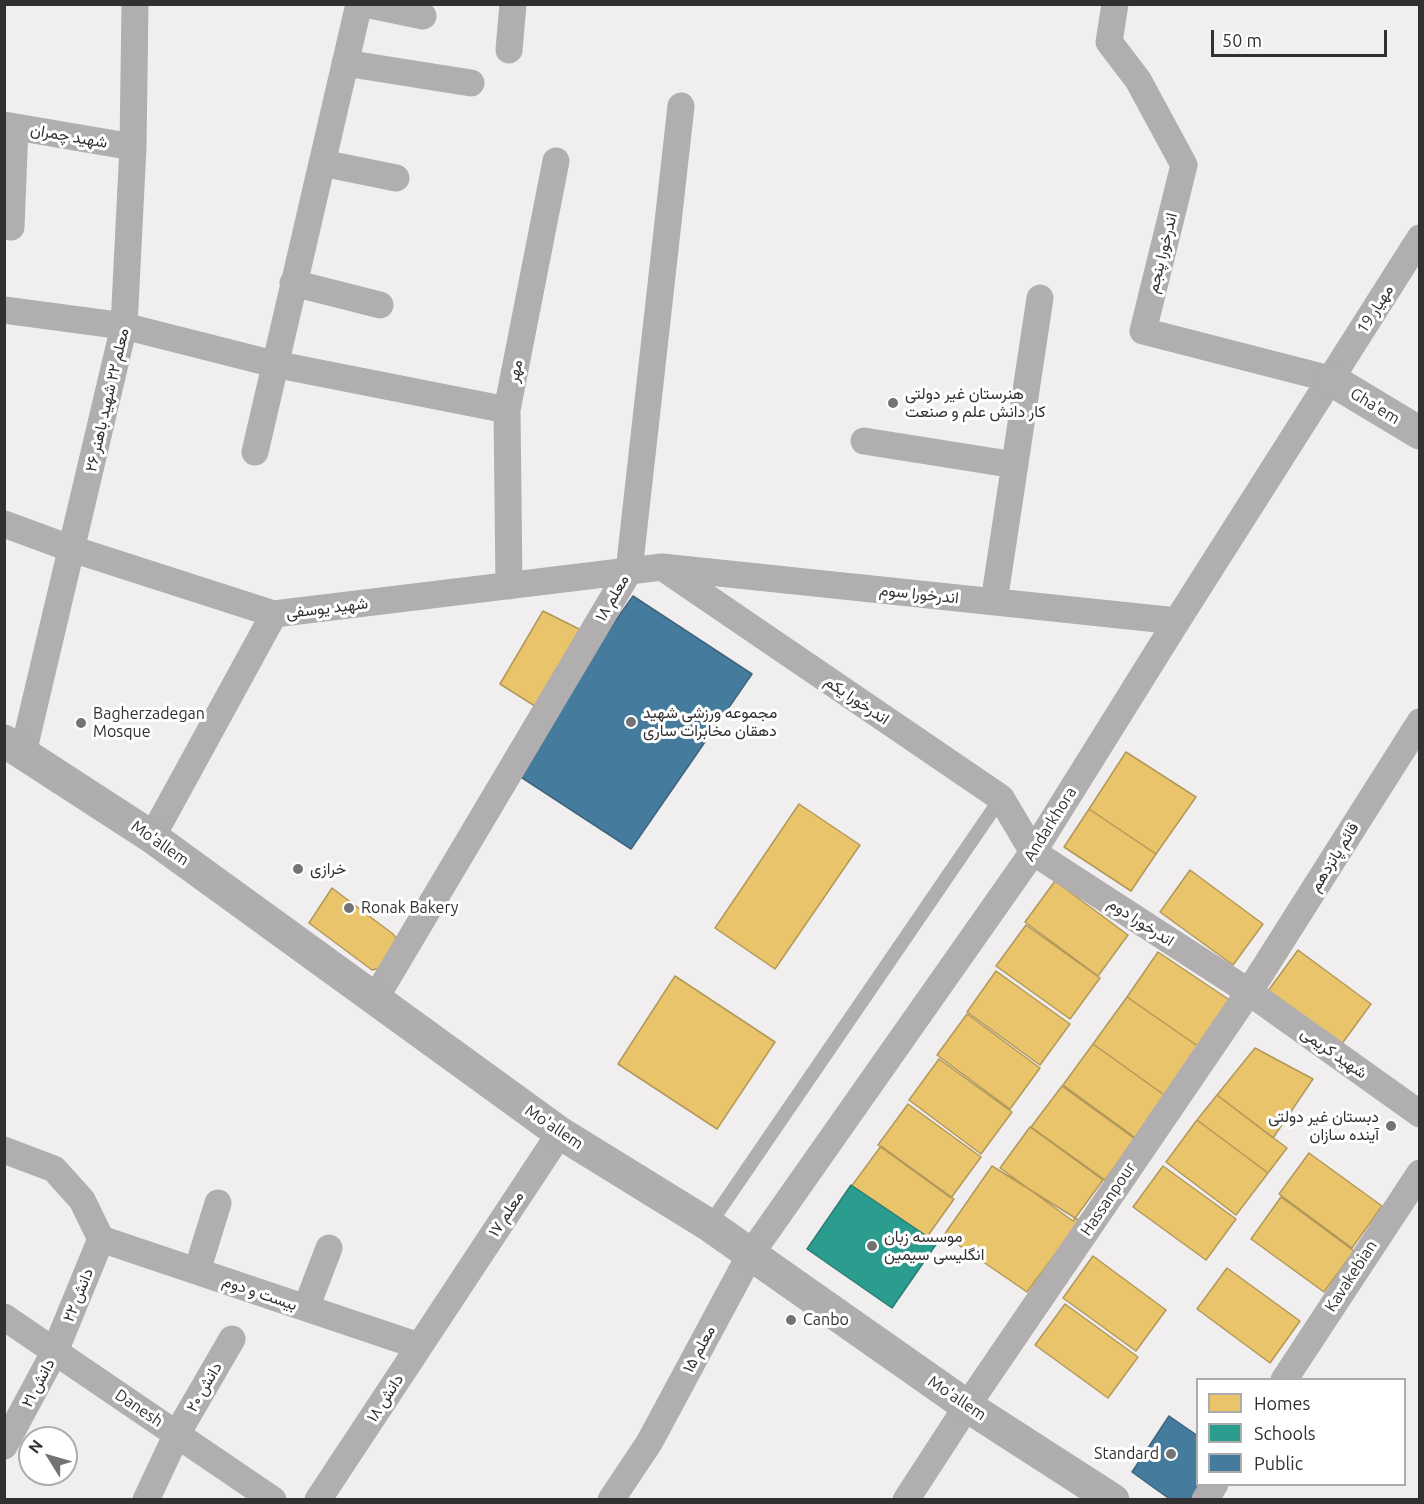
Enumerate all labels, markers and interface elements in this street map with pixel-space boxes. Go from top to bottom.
scale bar [1214,18,1390,56]
text: 50 m [1222,30,1262,50]
street label: شهید چمران [29,120,109,152]
street label: اندرخورا پنجم [1143,211,1181,295]
street label: مهیار 19 [1353,281,1397,337]
street label: معلم ۲۲ شهید باهنر ۲۶ [81,326,133,474]
street label: مهر [503,358,527,384]
place label: هنرستان غیر دولتی کار دانش علم و صنعت [905,384,1046,422]
street label: Gha'em [1347,384,1403,428]
marker: هنرستان غیر دولتی کار دانش علم و صنعت [886,396,900,410]
street label: معلم ۱۸ [591,571,633,625]
street label: اندرخورا سوم [878,580,960,608]
street label: شهید یوسفی [285,593,369,623]
street label: اندرخورا یکم [821,671,893,729]
place label: مجموعه ورزشی شهید دهقان مخابرات ساری [643,703,777,741]
place label: Bagherzadegan Mosque [93,704,205,742]
marker: مجموعه ورزشی شهید دهقان مخابرات ساری [624,715,638,729]
marker: Bagherzadegan Mosque [74,716,88,730]
street label: Andarkhora [1020,783,1080,865]
street label: Mo'allem [127,816,193,870]
street label: قائم پانزدهم [1305,819,1363,895]
place label: خرازی [310,859,346,879]
marker: خرازی [291,862,305,876]
street label: اندرخورا دوم [1104,894,1178,950]
place label: Ronak Bakery [361,898,459,918]
marker: Ronak Bakery [342,901,356,915]
street label: شهید کریمی [1297,1023,1371,1083]
street label: Mo'allem [521,1101,587,1153]
place label: دبستان غیر دولتی آینده سازان [1268,1107,1379,1145]
marker: دبستان غیر دولتی آینده سازان [1384,1119,1398,1133]
street label: Hassanpour [1076,1159,1140,1239]
street label: معلم ١٧ [484,1188,528,1240]
place label: موسسه زبان انگلیسی سیمین [884,1227,984,1265]
street label: Kavakebian [1321,1237,1381,1315]
marker: موسسه زبان انگلیسی سیمین [865,1239,879,1253]
street label: دانش ۲۲ [59,1265,97,1325]
street label: بیست و دوم [220,1271,300,1315]
place label: Canbo [803,1310,849,1330]
marker: Canbo [784,1313,798,1327]
street label: معلم ۱۵ [679,1322,719,1376]
street label: دانش ٢١ [17,1355,59,1411]
street label: دانش ۲۰ [182,1359,226,1415]
street label: دانش ١٨ [362,1370,408,1426]
street label: Mo'allem [924,1372,990,1424]
legend [1196,1378,1406,1486]
street label: Danesh [111,1385,167,1431]
text: Homes [1254,1393,1310,1413]
text: Schools [1254,1423,1316,1443]
north arrow [18,1426,78,1486]
text: N [24,1436,46,1457]
place label: Standard [1094,1444,1159,1464]
marker: Standard [1164,1447,1178,1461]
text: Public [1254,1453,1303,1473]

